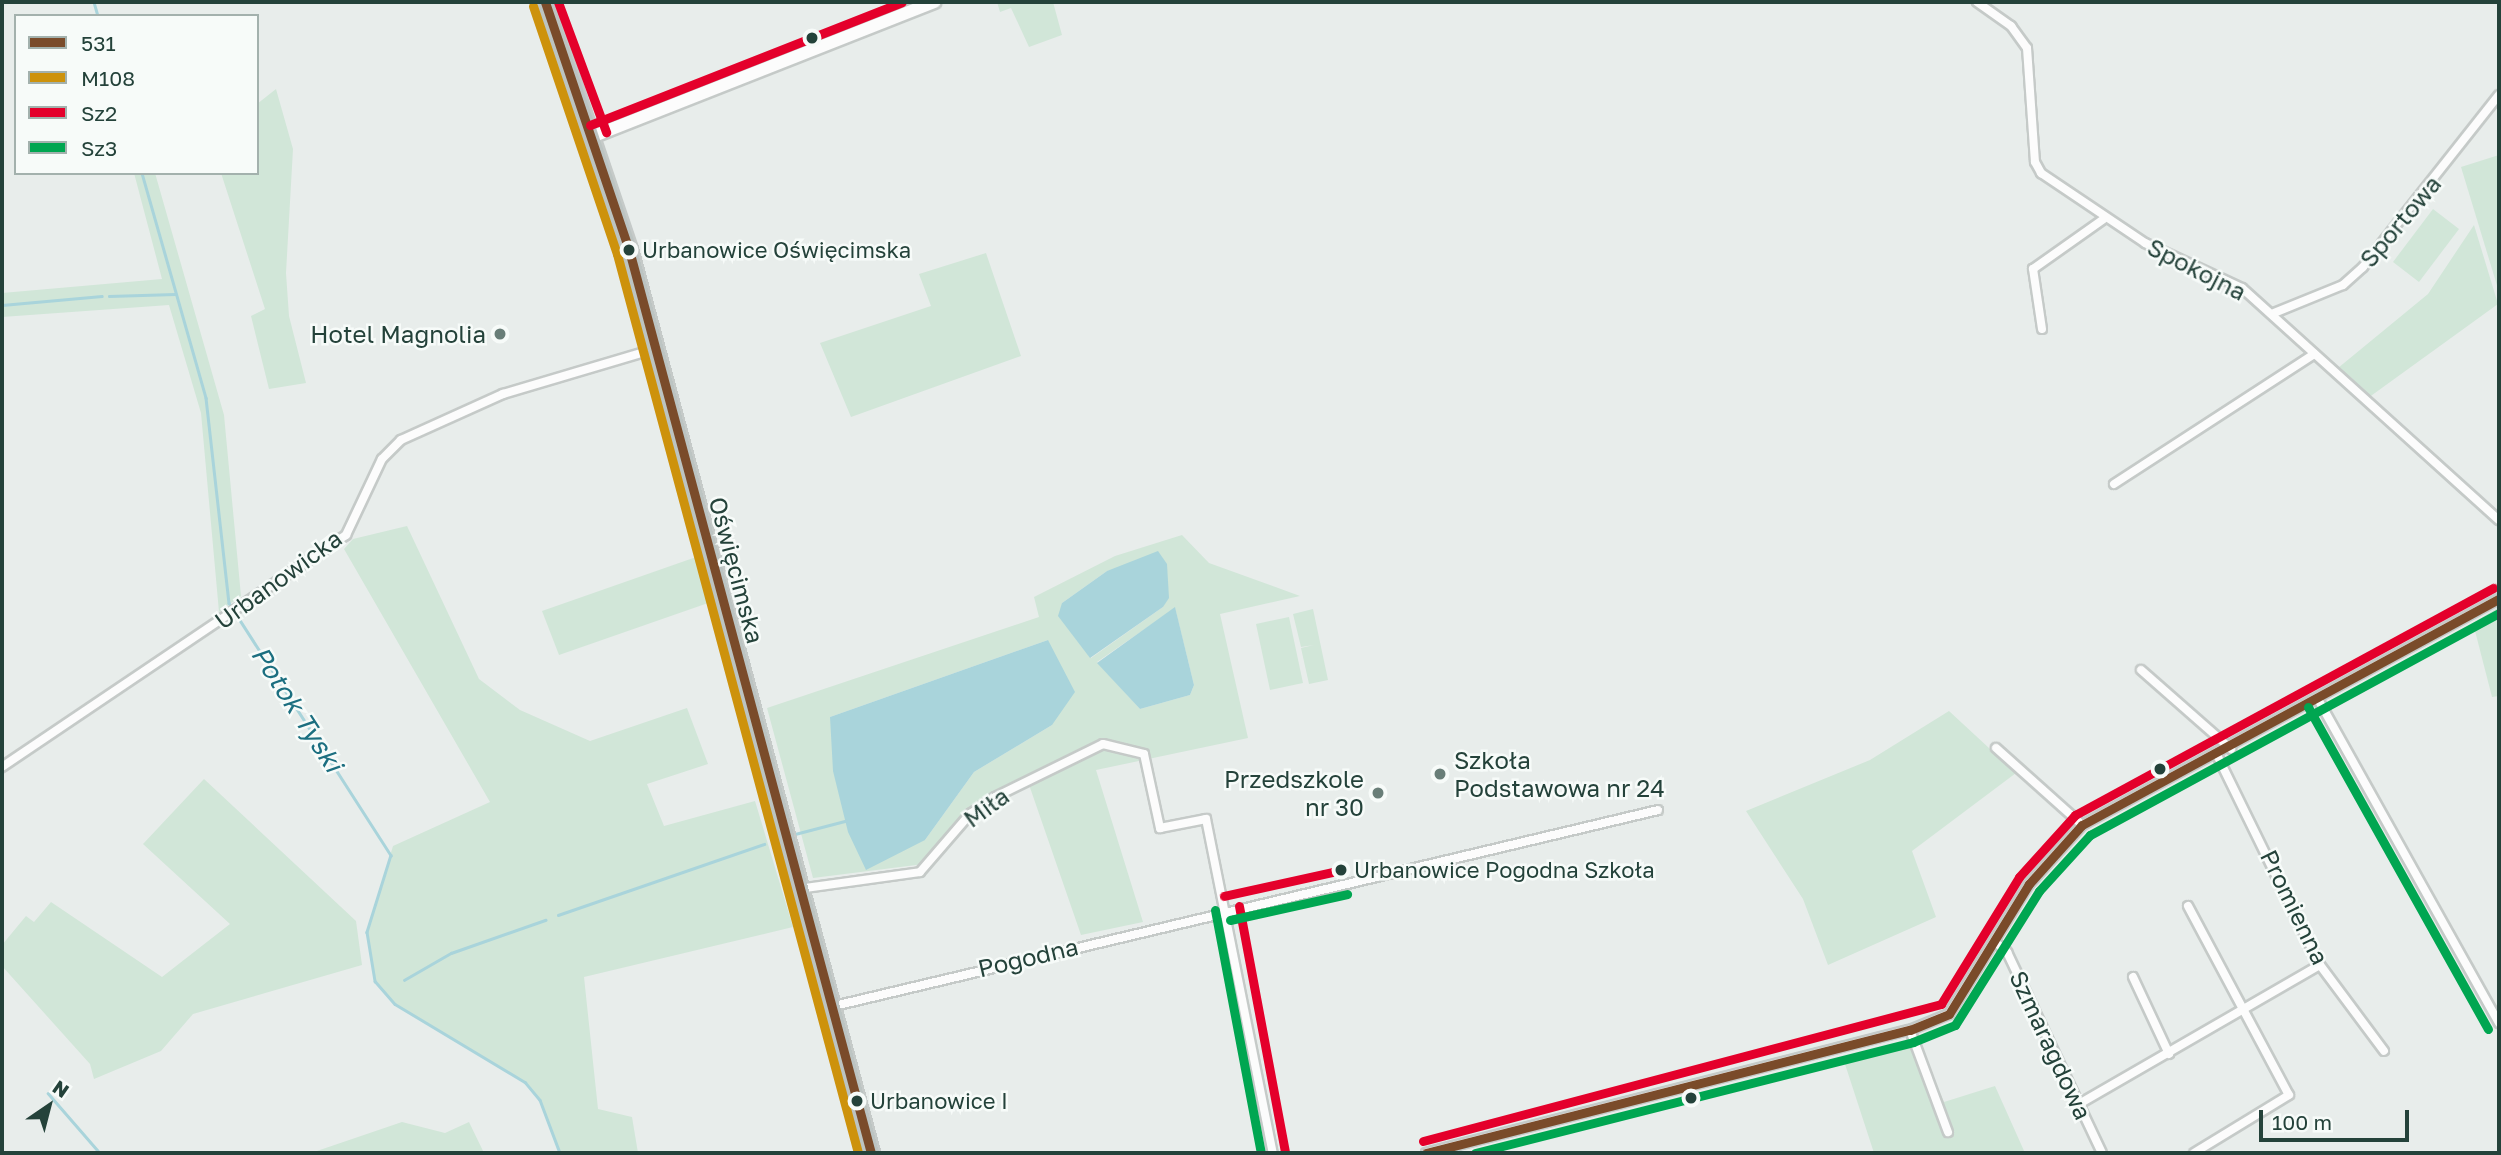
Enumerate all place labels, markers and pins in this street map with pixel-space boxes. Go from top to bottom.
unlabelled marker [805,31,819,45]
place label: Urbanowice Oświęcimska [642,237,911,263]
marker: Urbanowice Oświęcimska [622,243,636,257]
place label: Hotel Magnolia [310,320,486,348]
marker: Hotel Magnolia [492,326,508,342]
place label: Szkoła Podstawowa nr 24 [1454,746,1665,802]
unlabelled marker [2153,762,2167,776]
place label: Przedszkole nr 30 [1224,765,1364,821]
marker: Szkoła Podstawowa nr 24 [1432,766,1448,782]
marker: Przedszkole nr 30 [1370,785,1386,801]
place label: Urbanowice Pogodna Szkoła [1354,857,1655,883]
marker: Urbanowice Pogodna Szkoła [1334,863,1348,877]
place label: Urbanowice I [870,1088,1008,1114]
unlabelled marker [1684,1091,1698,1105]
marker: Urbanowice I [850,1094,864,1108]

